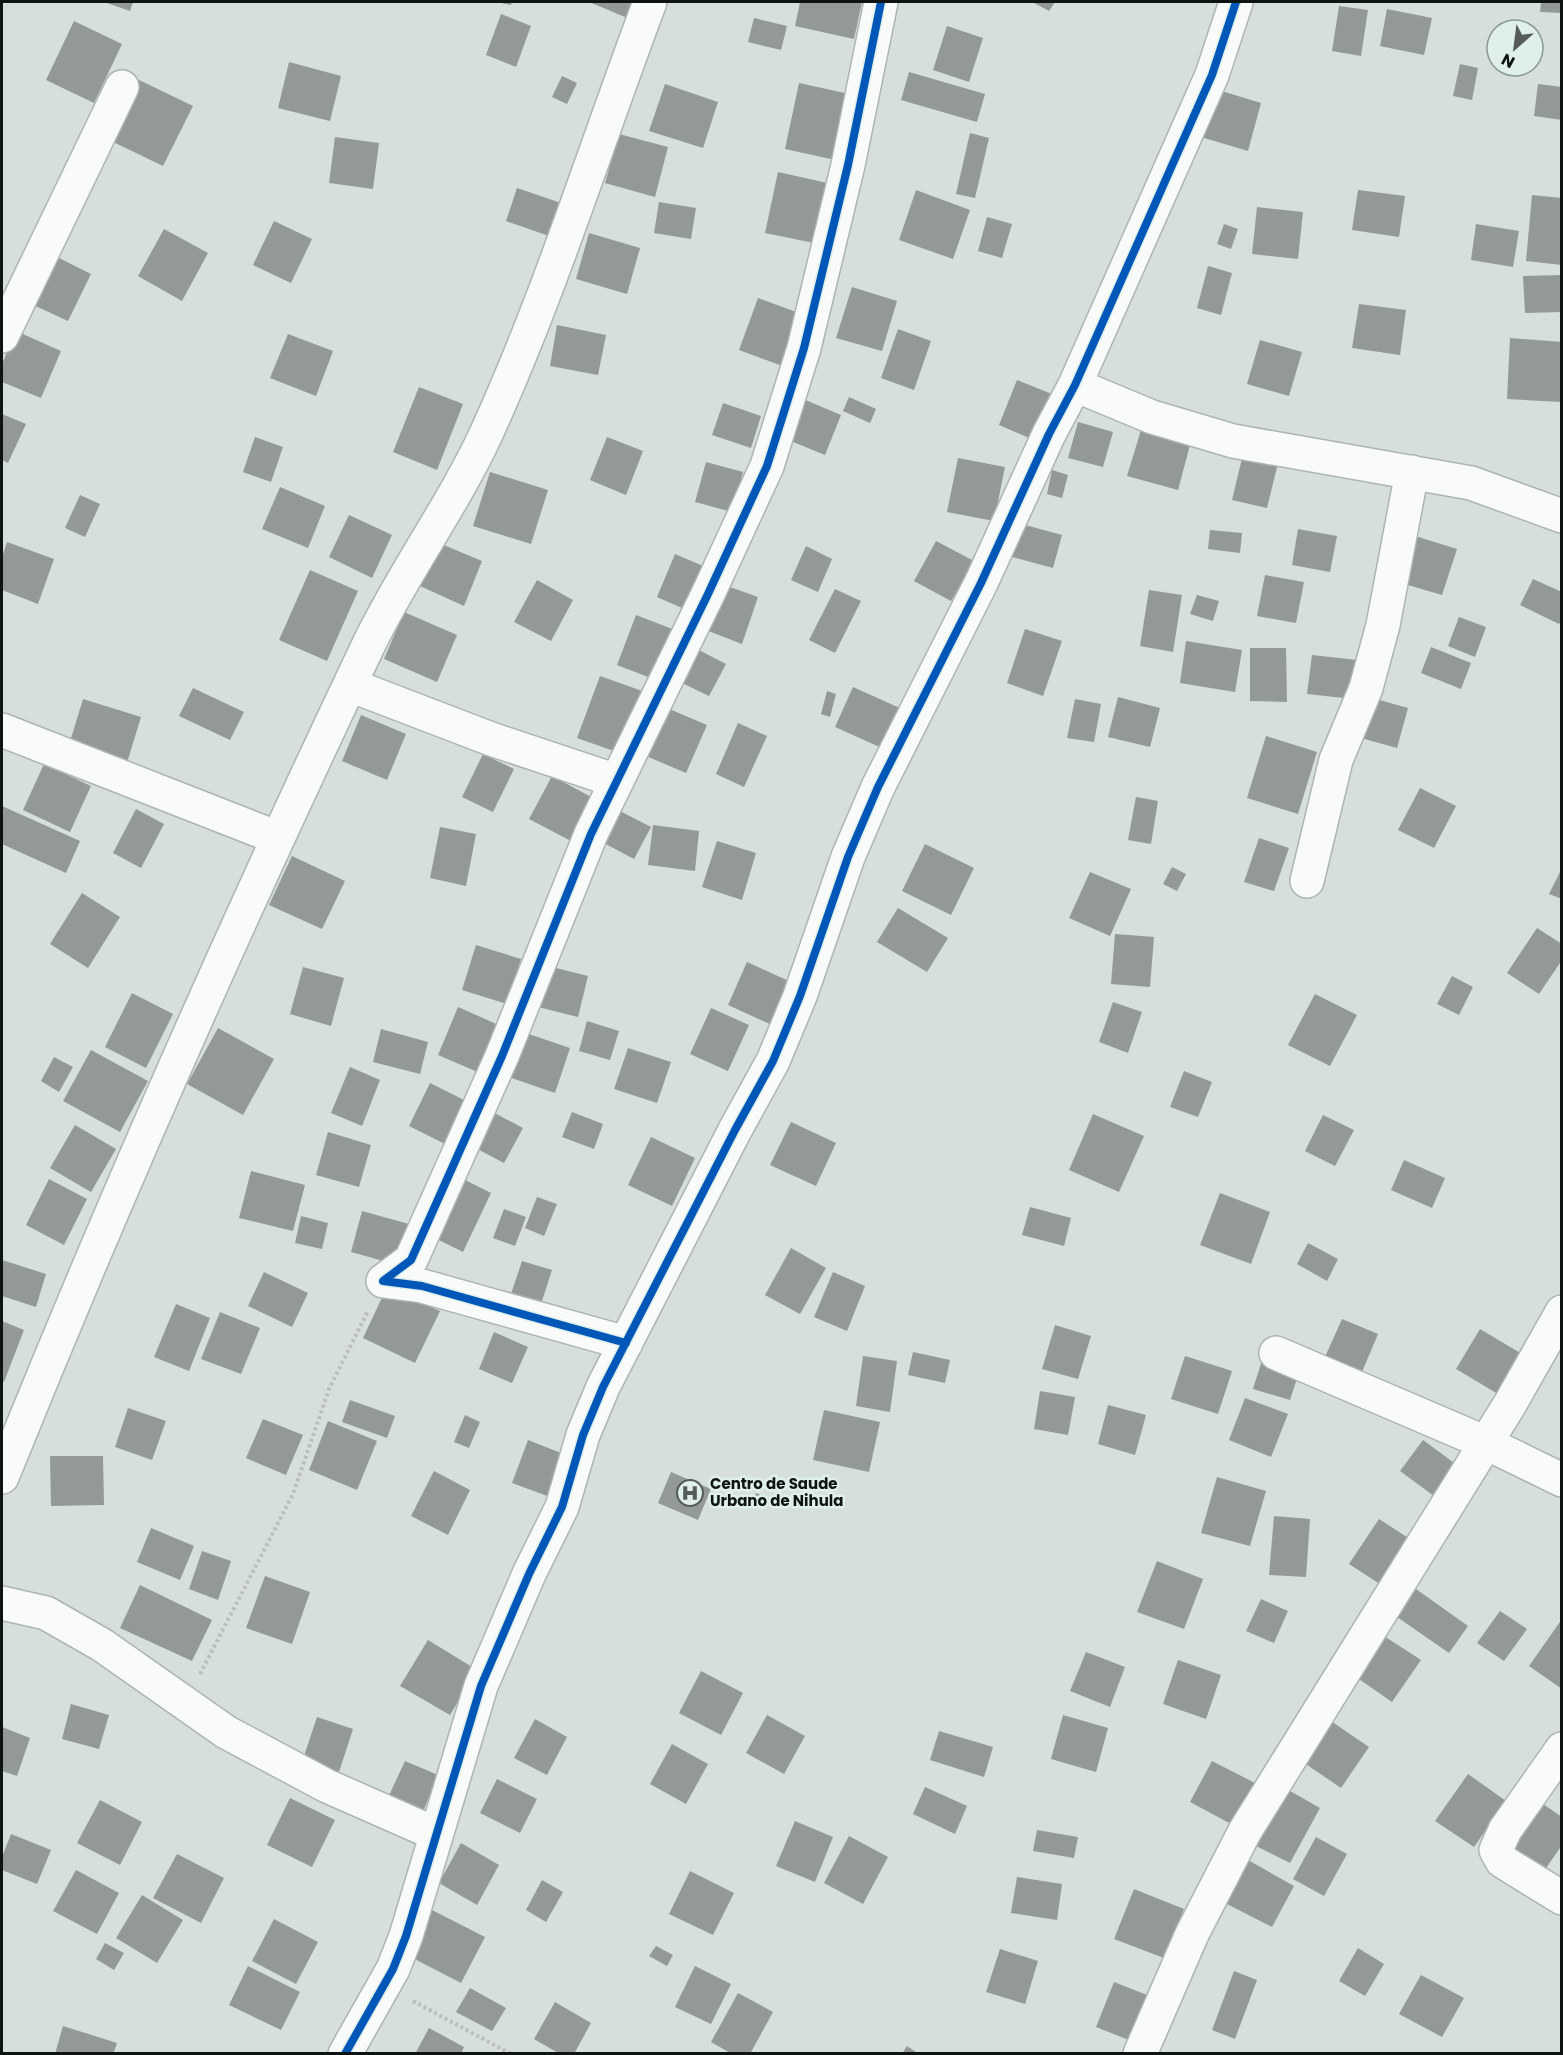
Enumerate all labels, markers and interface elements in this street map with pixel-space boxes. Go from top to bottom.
north arrow [1485,18,1545,78]
text: N [1497,48,1519,74]
place label: Centro de Saude Urbano de Nihula [710,1473,843,1511]
hospital icon: Centro de Saude Urbano de Nihula [675,1478,705,1508]

